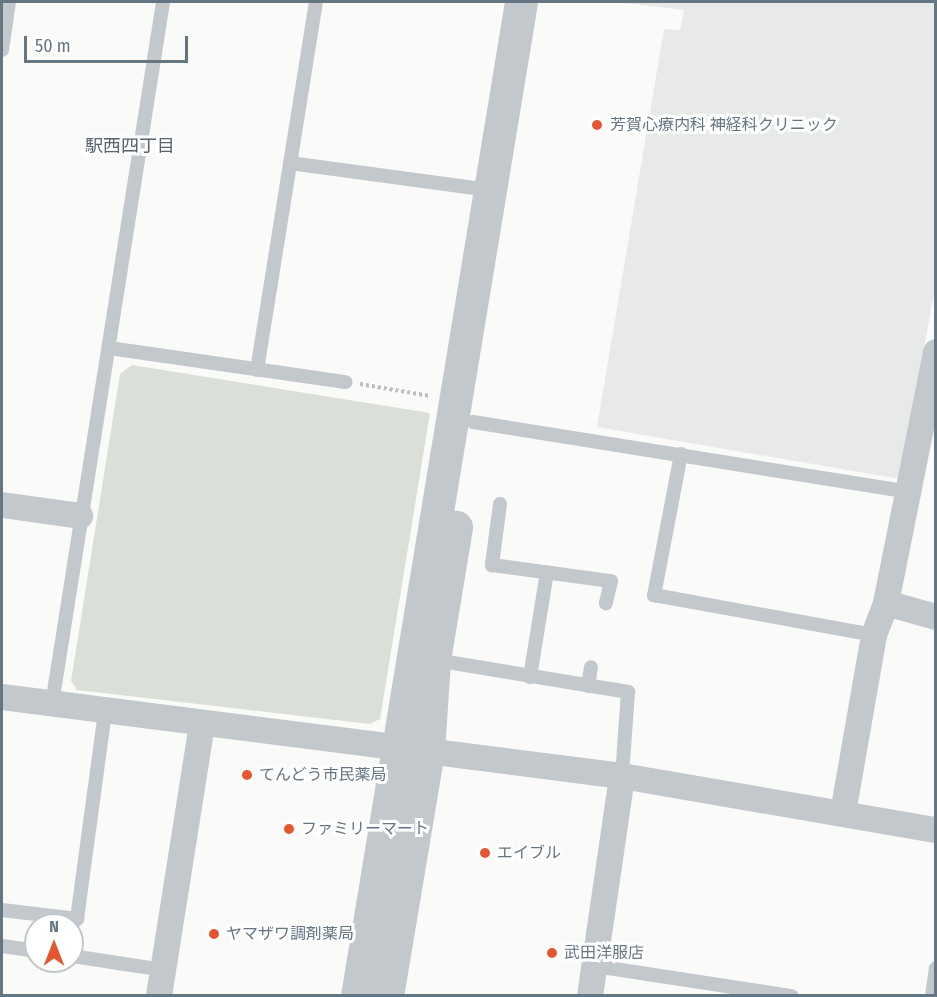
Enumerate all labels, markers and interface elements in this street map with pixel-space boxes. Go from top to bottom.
scale bar [27,24,190,62]
text: 50 m [35,35,71,57]
place label: 芳賀心療内科 神経科クリニック [610,115,838,135]
marker: 芳賀心療内科 神経科クリニック [588,116,606,134]
district label: 駅西四丁目 [85,135,175,157]
place label: てんどう市民薬局 [259,765,387,785]
marker: てんどう市民薬局 [240,768,254,782]
place label: ファミリーマート [301,819,429,839]
marker: ファミリーマート [282,822,296,836]
place label: エイブル [497,843,561,863]
marker: エイブル [478,846,492,860]
north arrow [24,913,84,973]
text: N [49,917,59,936]
place label: ヤマザワ調剤薬局 [226,924,354,944]
marker: ヤマザワ調剤薬局 [207,927,221,941]
place label: 武田洋服店 [564,943,644,963]
marker: 武田洋服店 [545,946,559,960]

